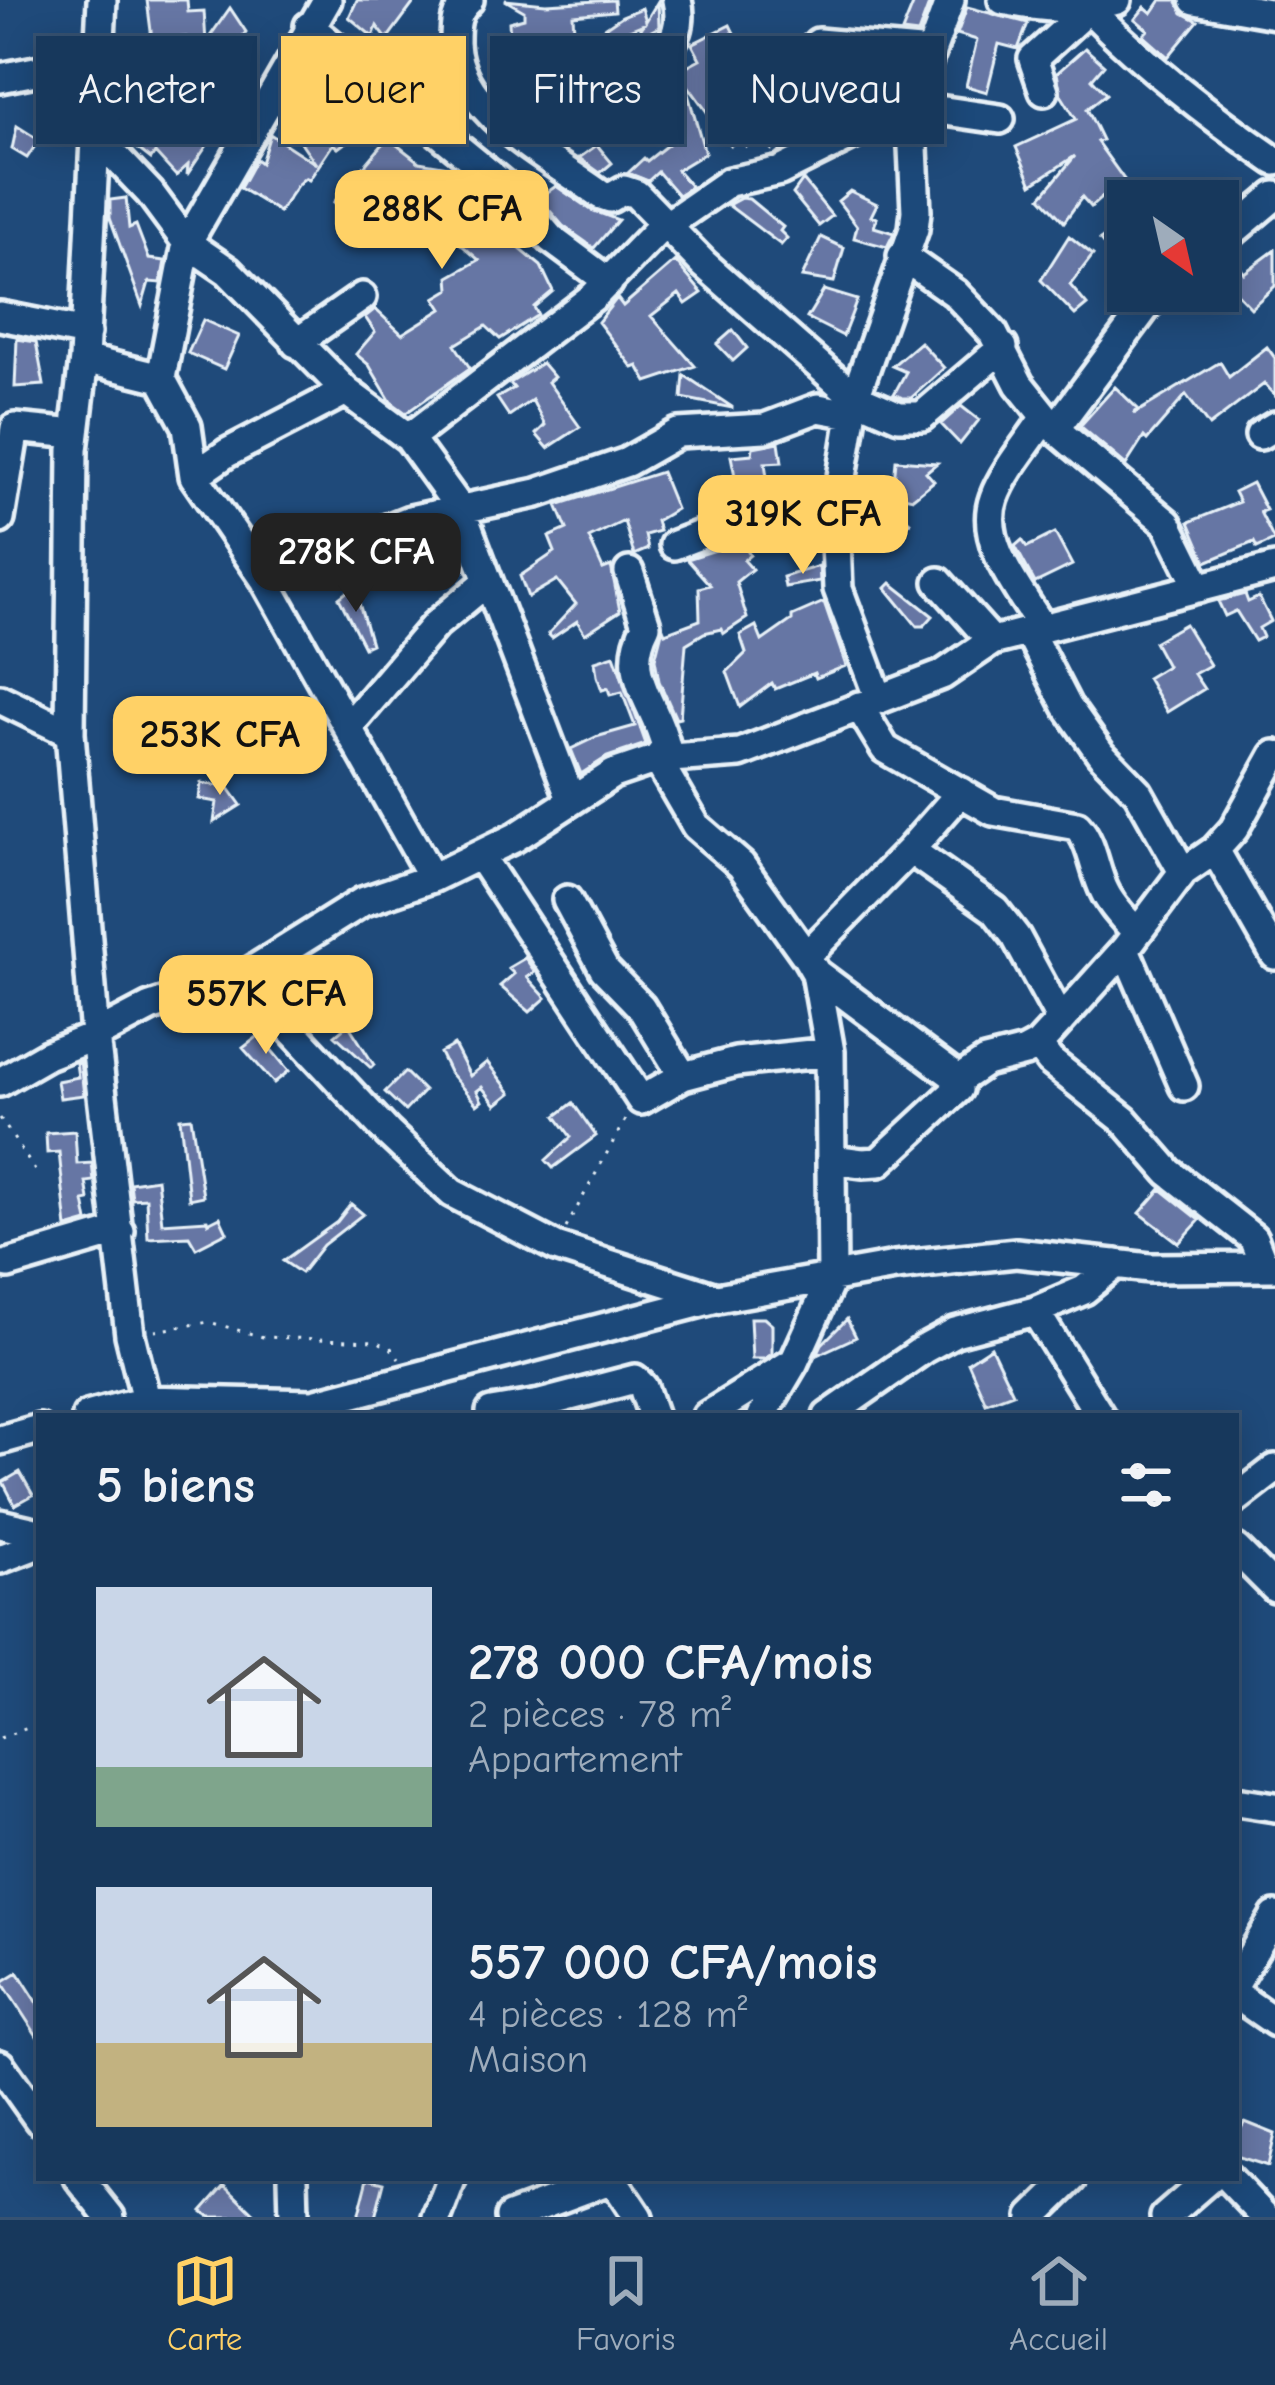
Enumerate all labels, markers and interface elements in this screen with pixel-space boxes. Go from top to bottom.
chip: Acheter [36,36,257,144]
chip: Louer [281,36,466,144]
chip: Filtres [490,36,684,144]
chip: Nouveau [708,36,944,144]
pin: 288K CFA [318,170,566,272]
north arrow [1107,180,1239,312]
map controls [1107,180,1239,312]
text: 288K CFA [362,186,522,231]
pin: 319K CFA [679,475,927,577]
text: 319K CFA [725,491,881,536]
pin: 278K CFA [232,513,480,615]
text: 278K CFA [278,529,434,574]
pin: 253K CFA [96,696,344,798]
text: 253K CFA [140,712,300,757]
pin: 557K CFA [142,955,390,1057]
text: 557K CFA [186,971,346,1016]
icon: filters [1113,1452,1179,1518]
text: 5 biens [96,1456,255,1515]
text: 278 000 CFA/mois [468,1633,873,1692]
icon: home [192,1635,336,1779]
text: 2 pièces · 78 m² [468,1692,731,1737]
text: Appartement [468,1737,682,1782]
text: 557 000 CFA/mois [468,1933,877,1992]
icon: home [192,1935,336,2079]
text: 4 pièces · 128 m² [468,1992,747,2037]
text: Maison [468,2037,588,2082]
tab: Carte [167,2248,242,2358]
tab: Favoris [576,2248,675,2358]
tab: Accueil [1009,2248,1108,2358]

